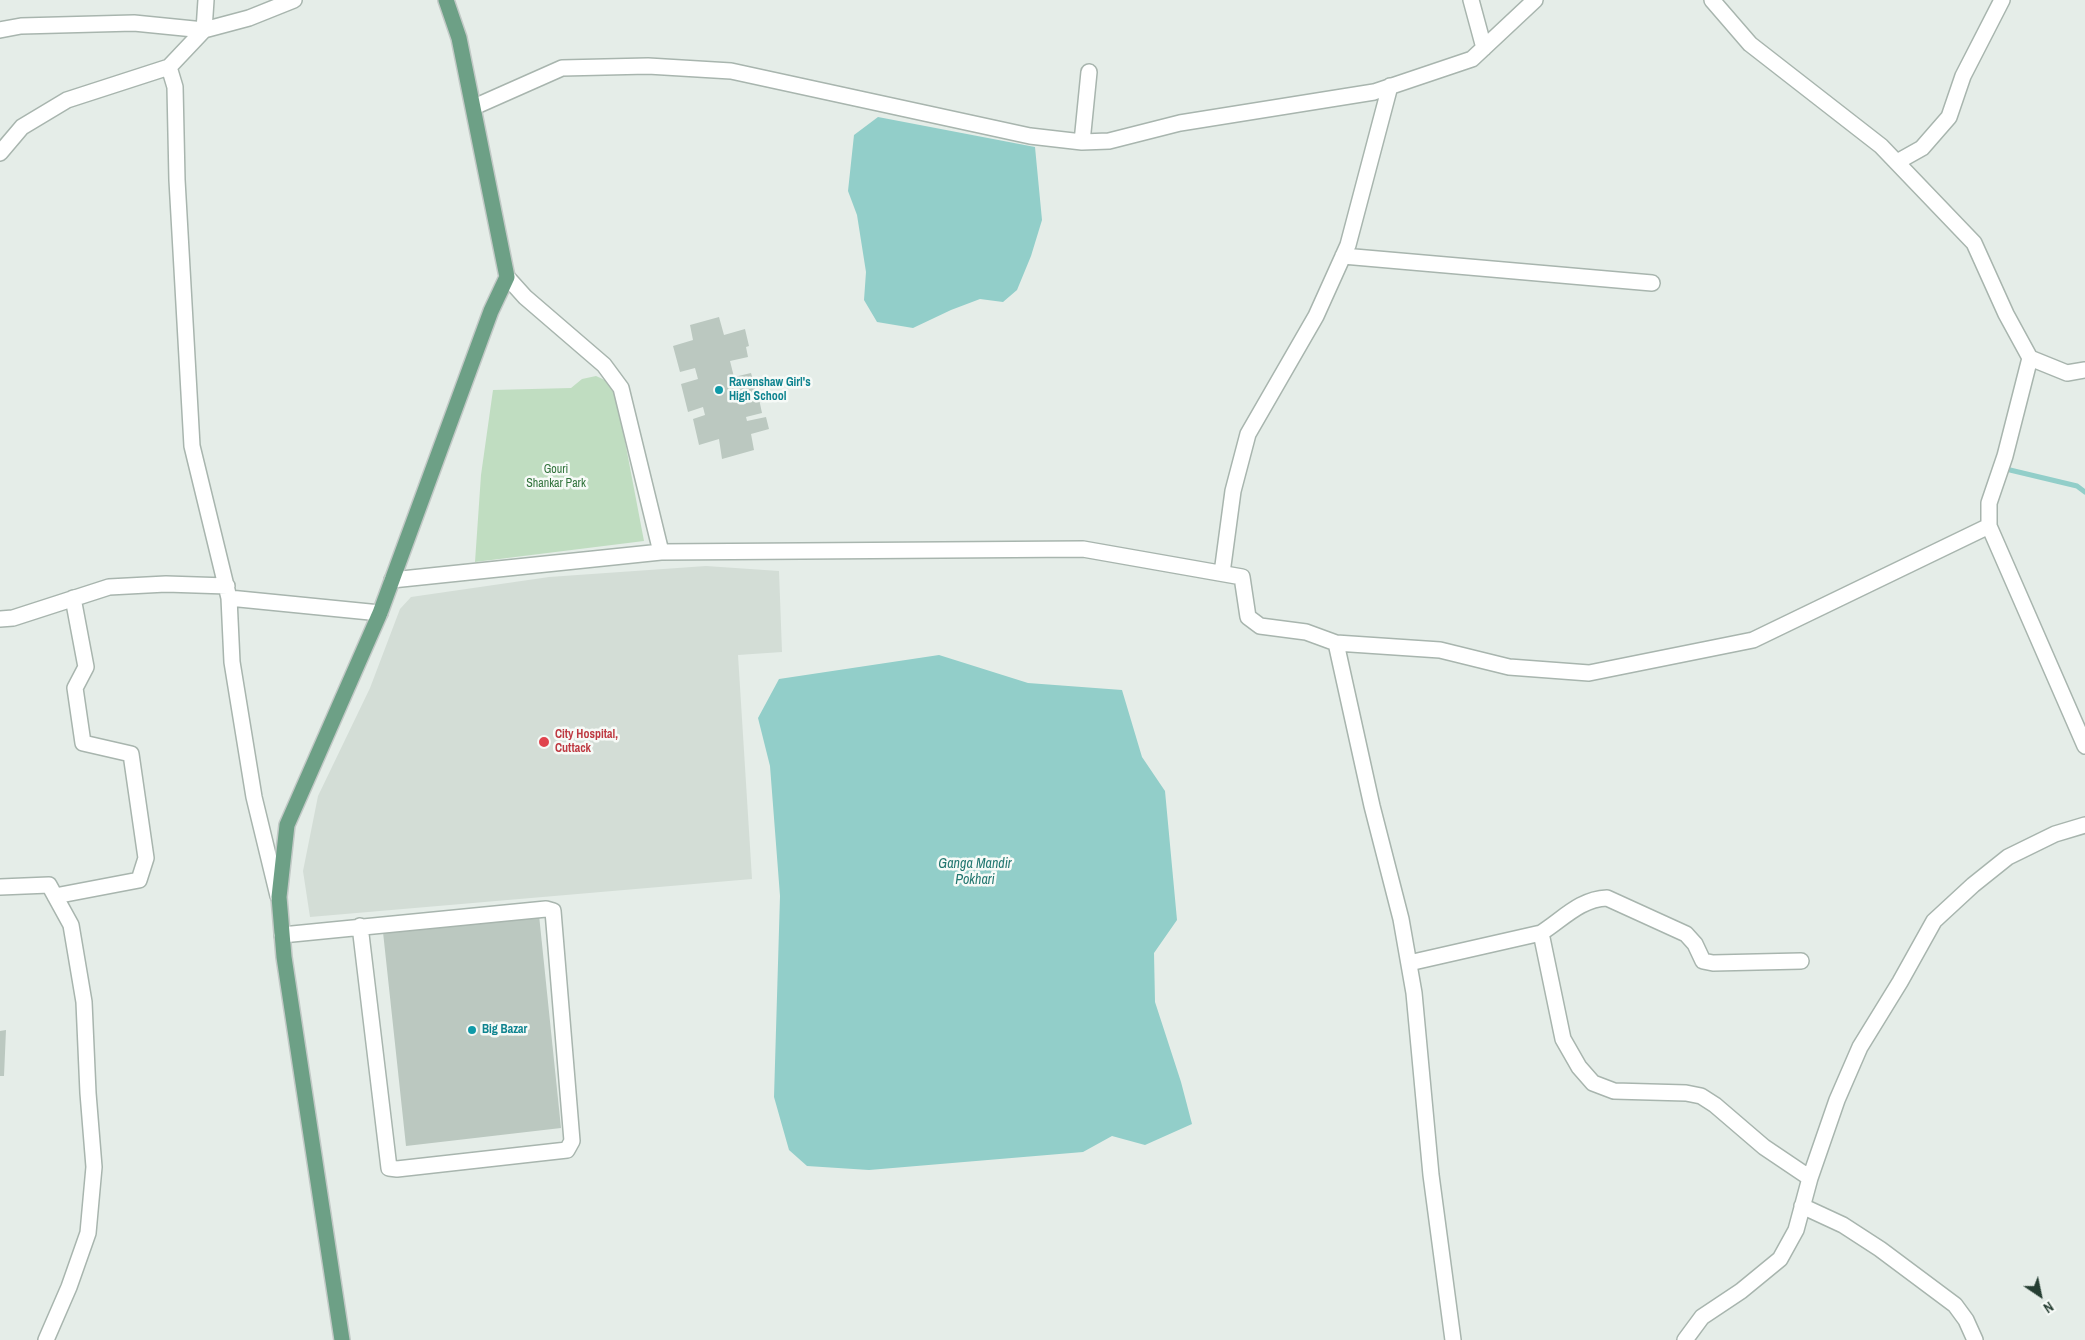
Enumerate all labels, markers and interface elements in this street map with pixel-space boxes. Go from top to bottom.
place label: Ravenshaw Girl's High School [729,376,811,404]
marker: Ravenshaw Girl's High School [713,384,725,396]
park label: Gouri Shankar Park [526,463,586,491]
place label: City Hospital, Cuttack [555,728,618,756]
marker: City Hospital, Cuttack [537,735,551,749]
water label: Ganga Mandir Pokhari [938,856,1012,889]
place label: Big Bazar [482,1023,527,1037]
marker: Big Bazar [466,1024,478,1036]
north arrow [2015,1270,2065,1320]
text: N [2040,1298,2057,1317]

